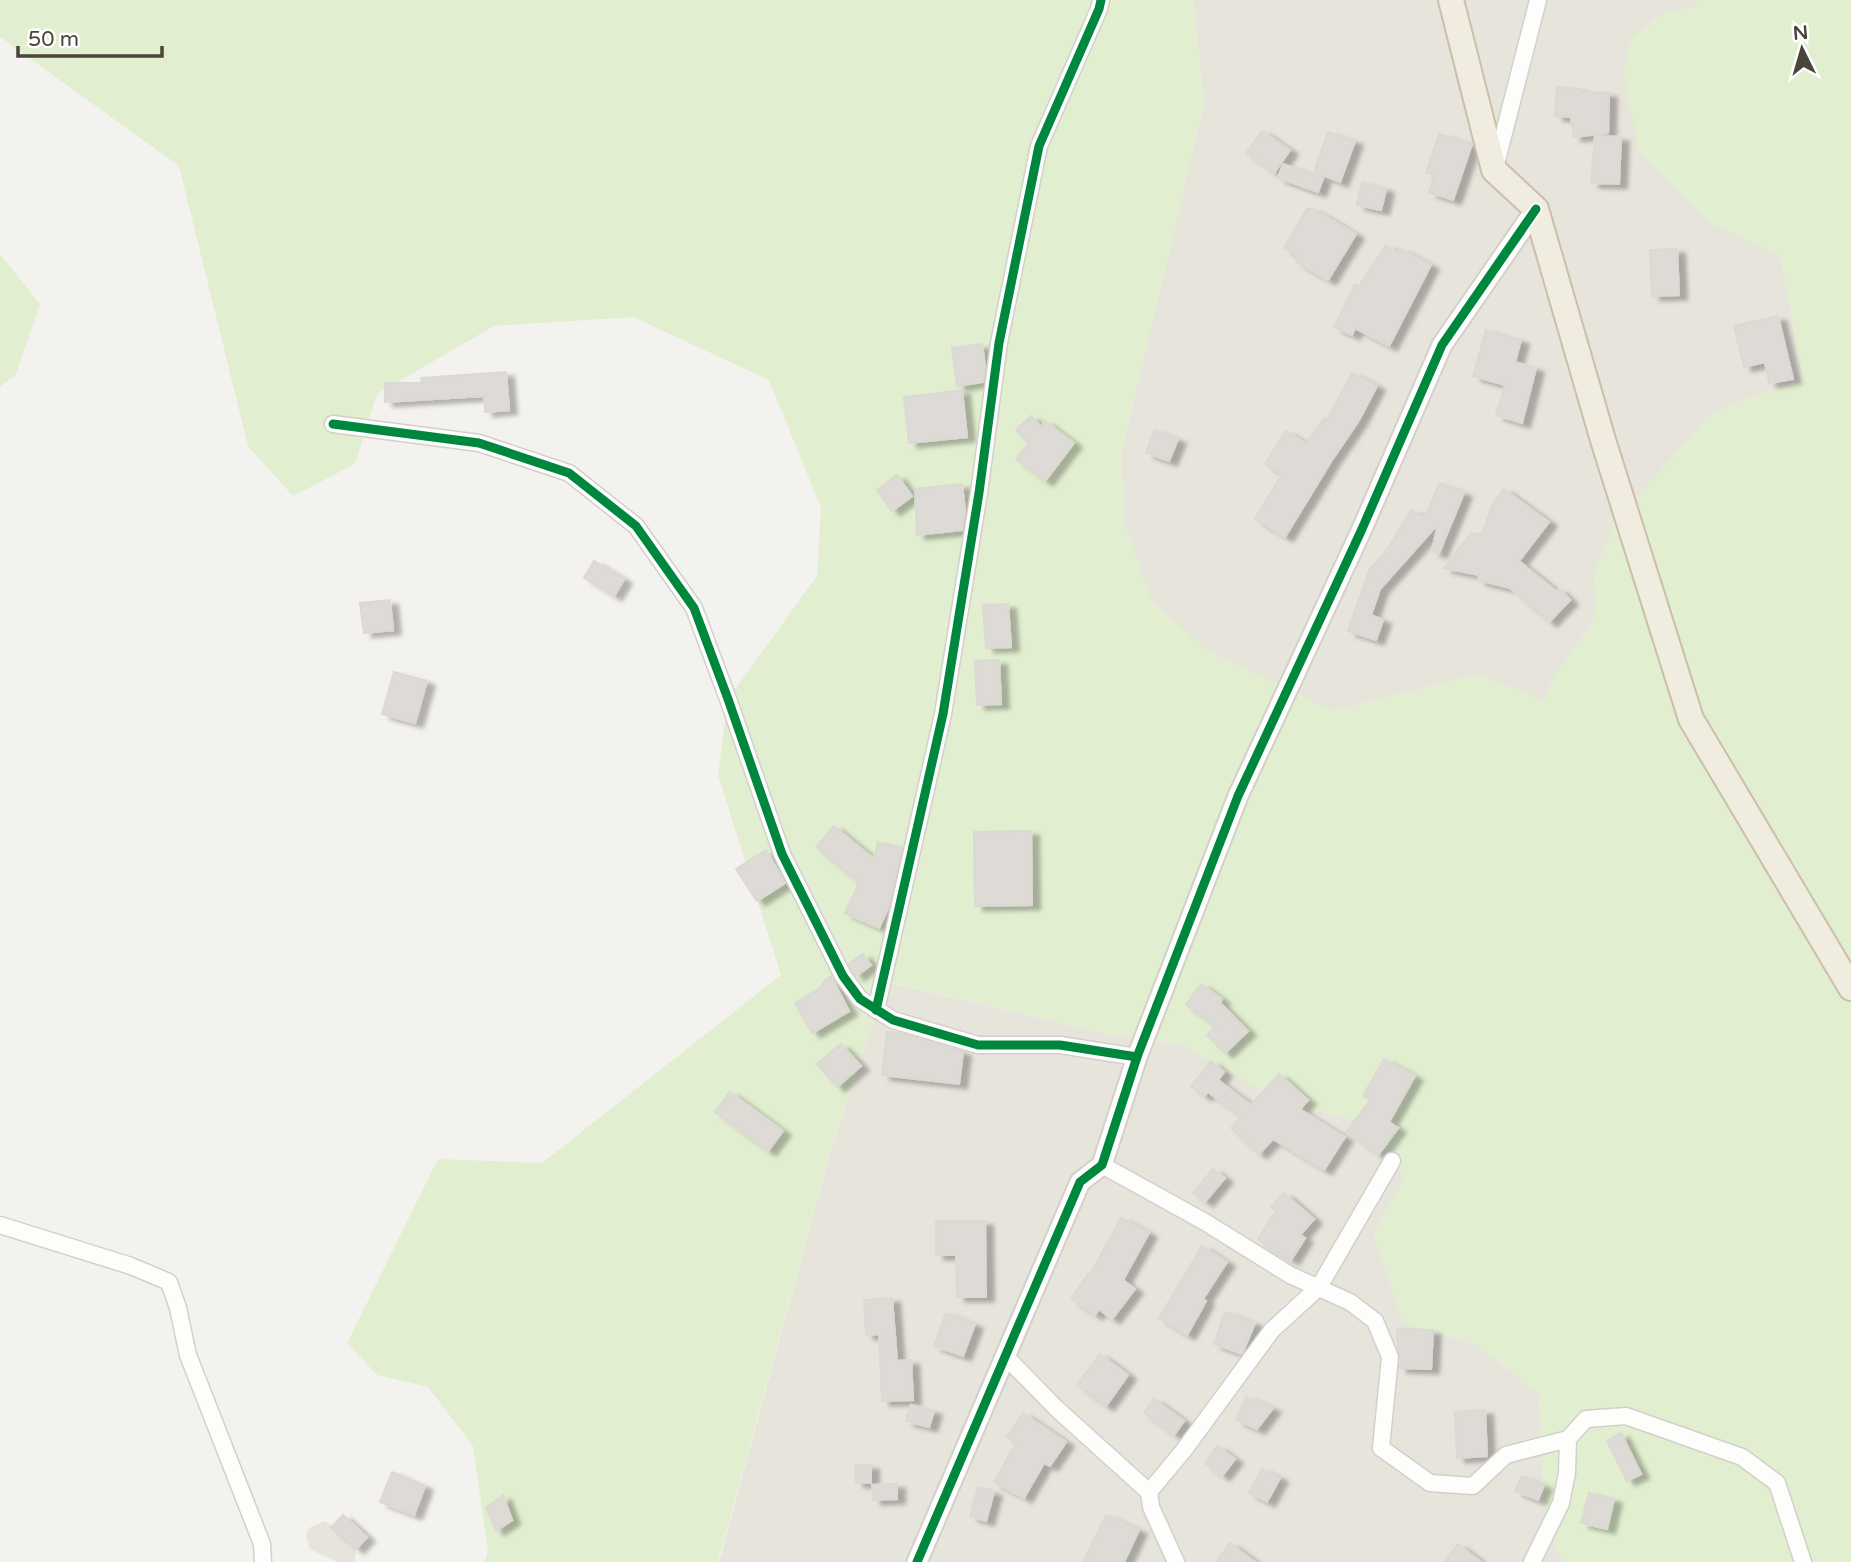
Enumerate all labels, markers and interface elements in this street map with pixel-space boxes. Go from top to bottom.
scale bar [18,14,161,58]
north arrow [1767,14,1837,84]
text: N [1792,21,1809,45]
text: 50 m [28,27,79,52]

